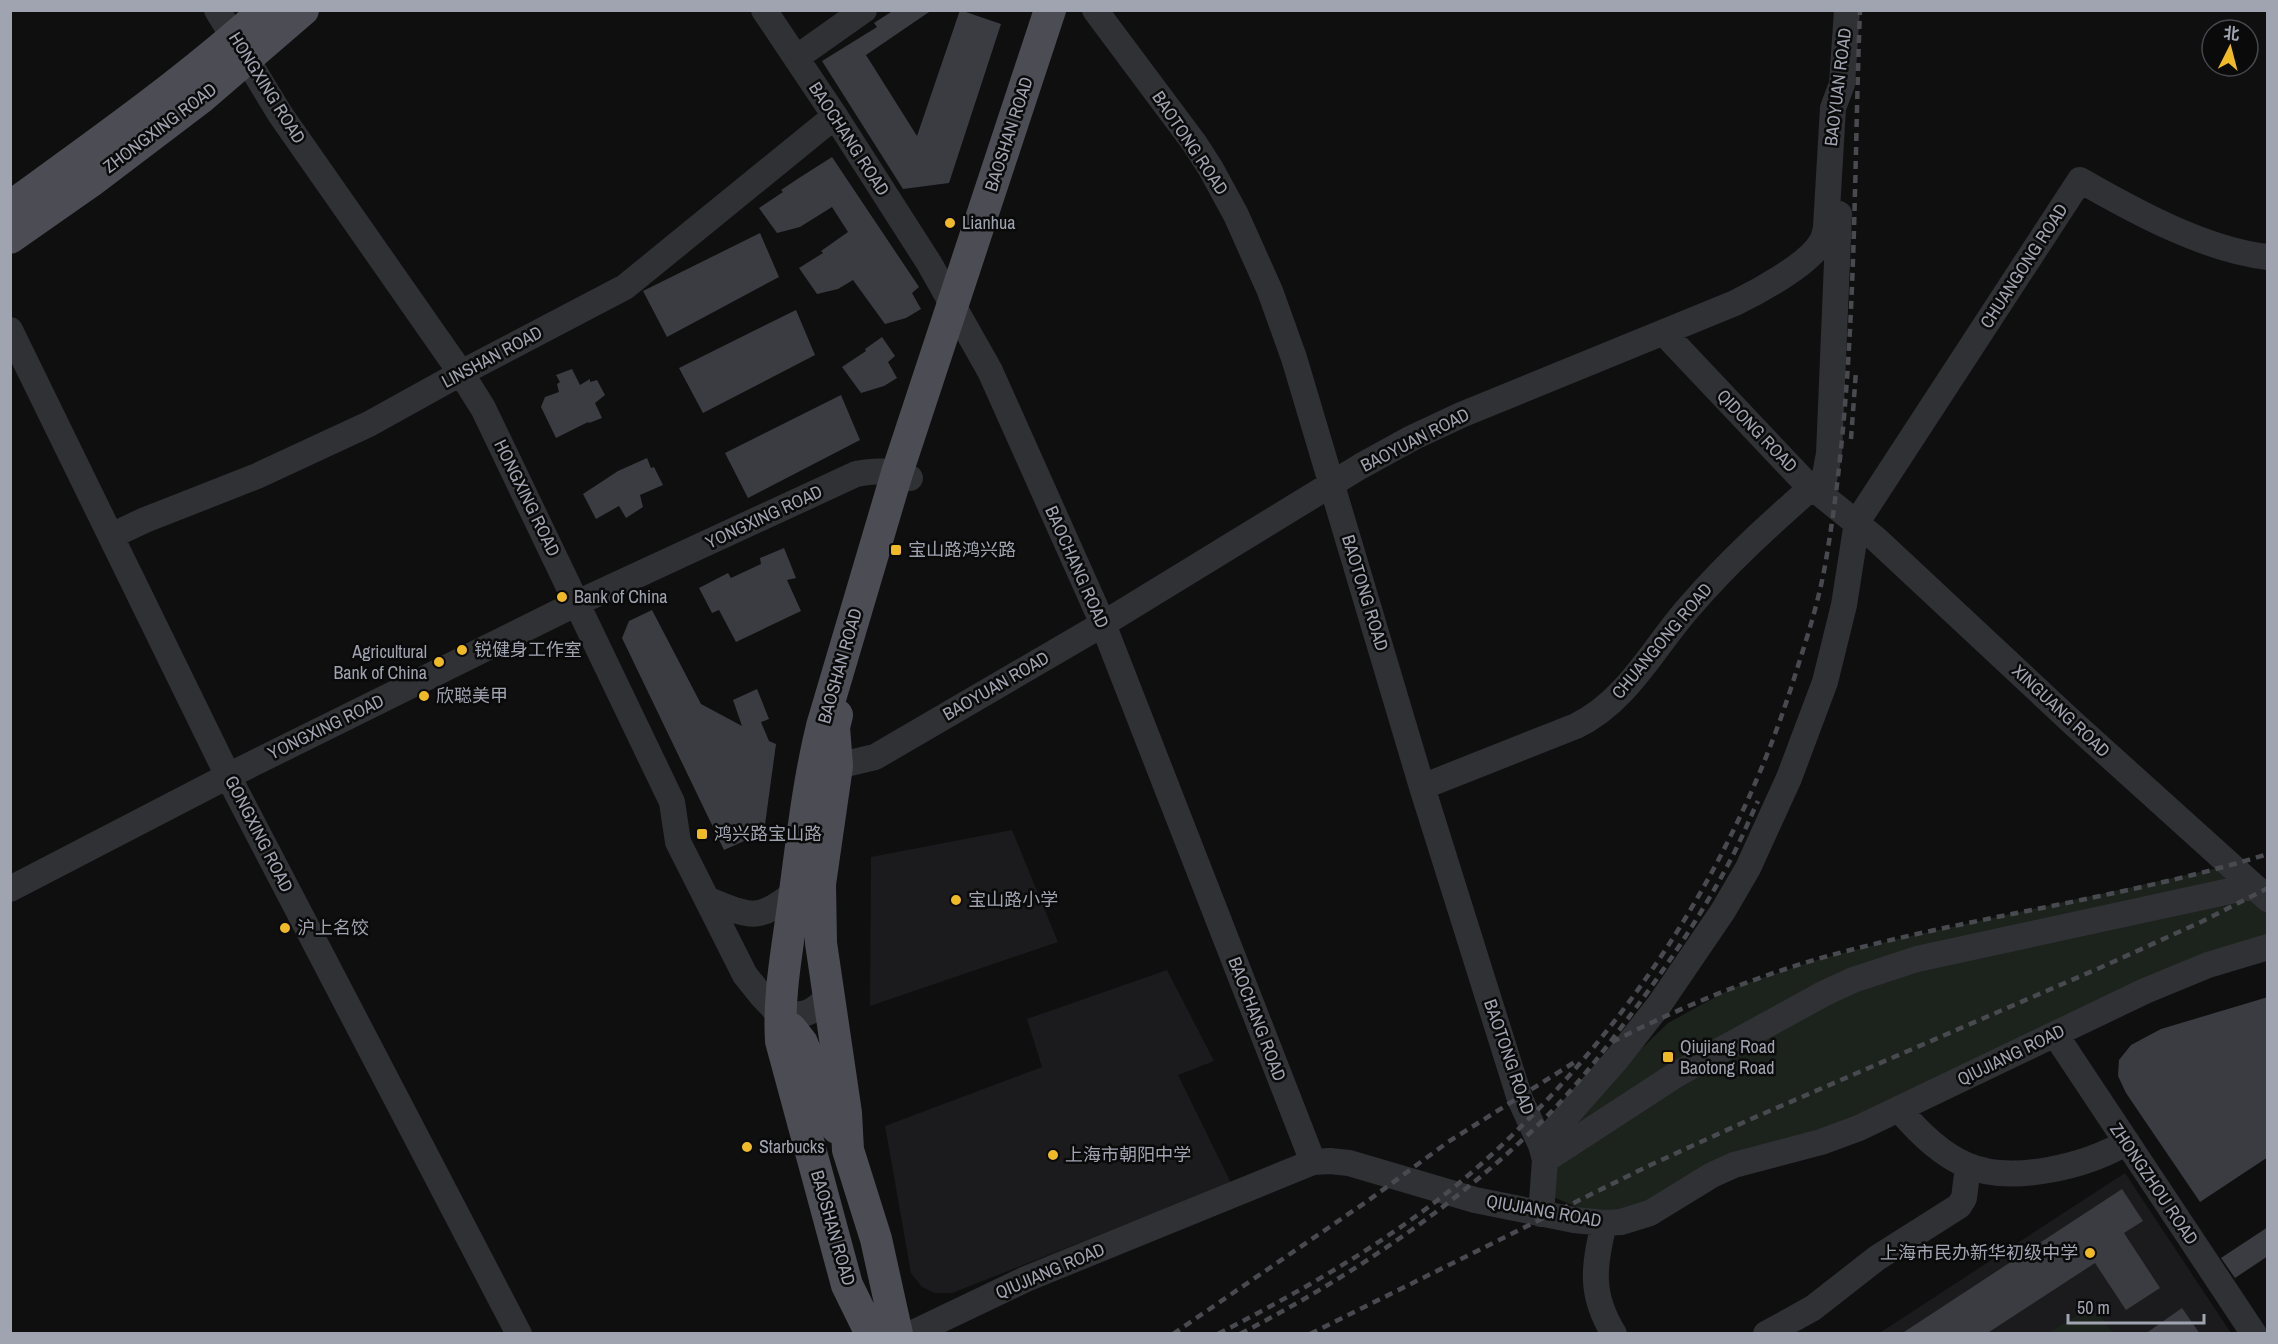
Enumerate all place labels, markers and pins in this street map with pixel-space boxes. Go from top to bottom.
place label: Lianhua [962,210,1015,235]
marker: Lianhua [943,216,957,230]
place label: 宝山路鸿兴路 [908,537,1016,562]
marker: 宝山路鸿兴路 [889,543,903,557]
place label: Bank of China [574,584,668,609]
marker: Bank of China [555,590,569,604]
place label: 锐健身工作室 [474,637,582,662]
place label: Agricultural Bank of China [333,639,427,685]
marker: 锐健身工作室 [455,643,469,657]
marker: Agricultural Bank of China [432,655,446,669]
place label: 欣聪美甲 [436,683,508,708]
marker: 欣聪美甲 [417,689,431,703]
place label: 鸿兴路宝山路 [714,821,822,846]
marker: 鸿兴路宝山路 [695,827,709,841]
place label: 宝山路小学 [968,887,1058,912]
marker: 宝山路小学 [949,893,963,907]
place label: 沪上名饺 [297,915,369,940]
marker: 沪上名饺 [278,921,292,935]
place label: Qiujiang Road Baotong Road [1680,1034,1775,1080]
marker: Qiujiang Road Baotong Road [1661,1050,1675,1064]
place label: Starbucks [759,1134,825,1159]
marker: Starbucks [740,1140,754,1154]
place label: 上海市朝阳中学 [1065,1142,1191,1167]
marker: 上海市朝阳中学 [1046,1148,1060,1162]
place label: 上海市民办新华初级中学 [1880,1240,2078,1265]
marker: 上海市民办新华初级中学 [2083,1246,2097,1260]

